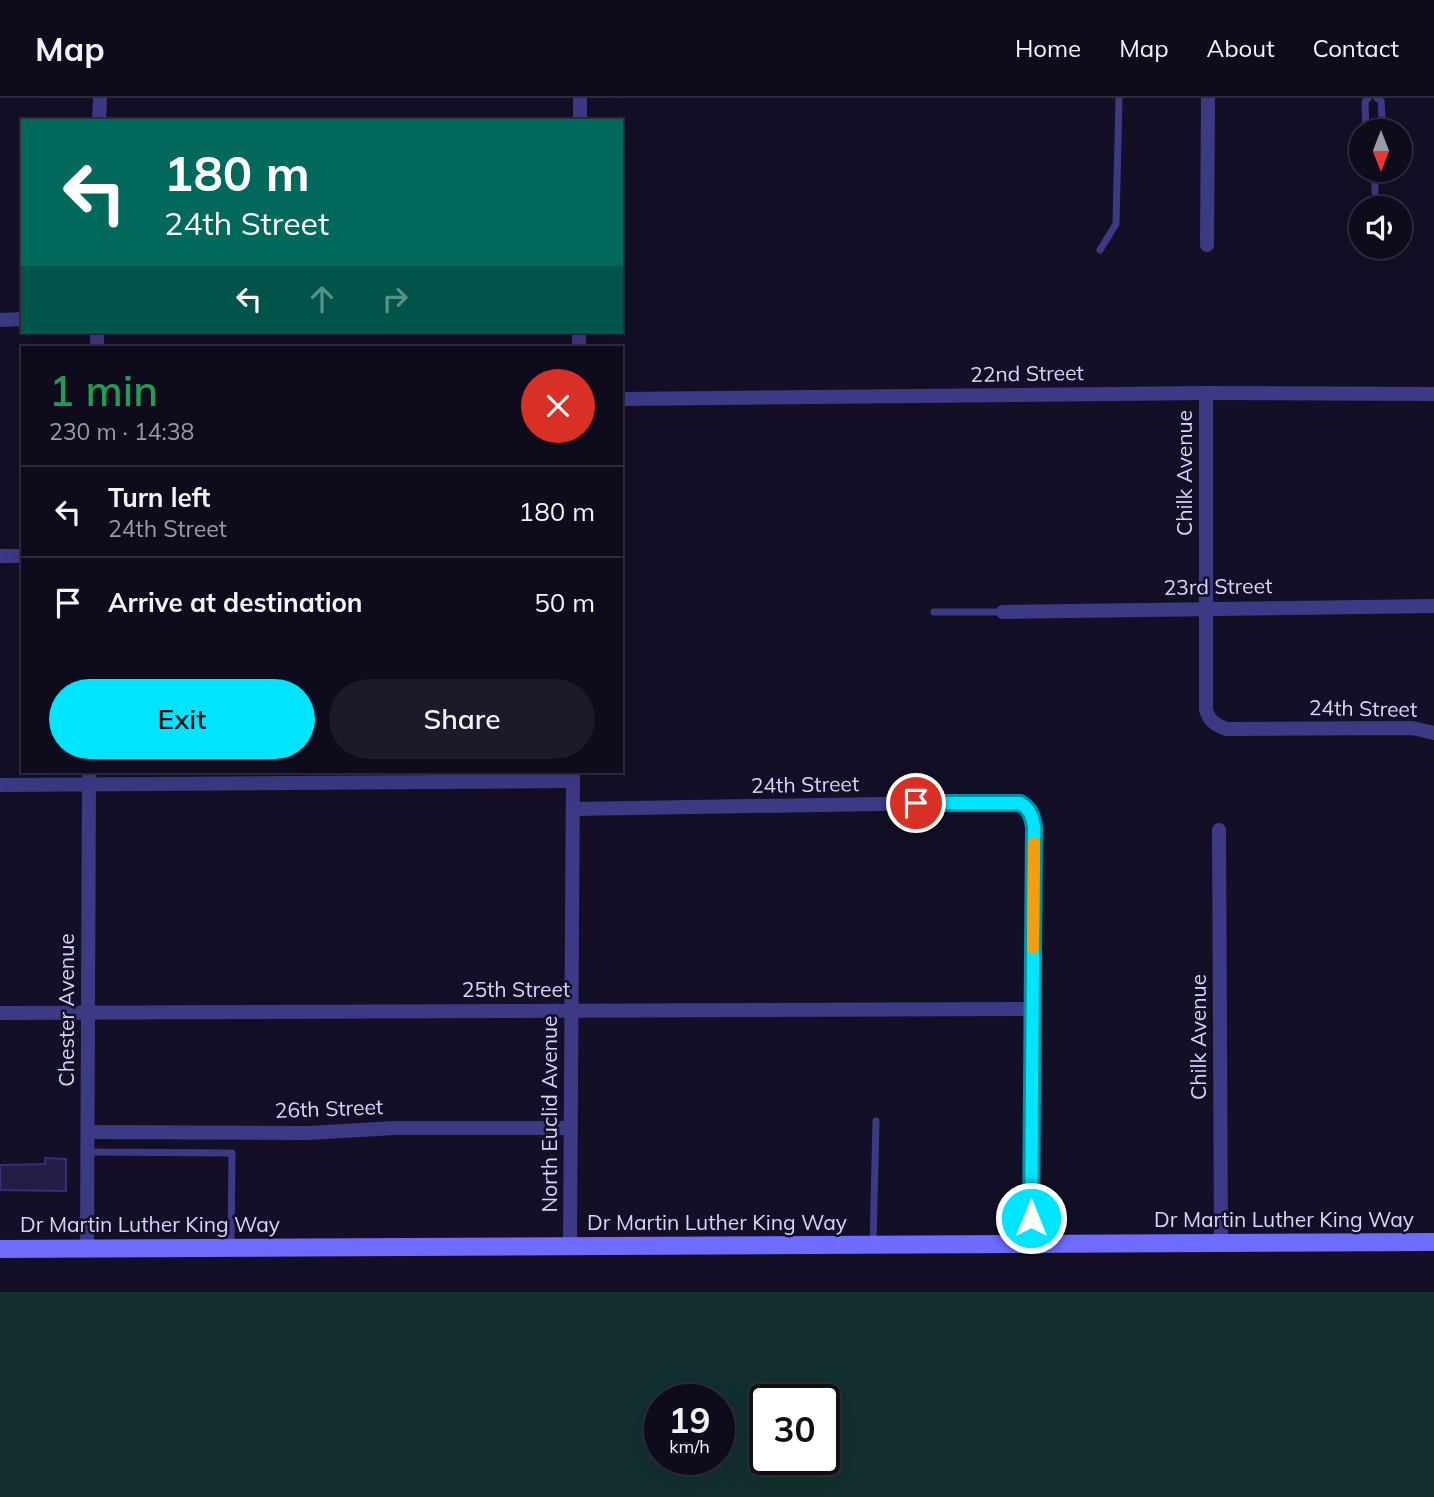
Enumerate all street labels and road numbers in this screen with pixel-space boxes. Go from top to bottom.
street label: 22nd Street [970,359,1084,387]
street label: Chilk Avenue [1171,410,1197,536]
street label: 23rd Street [1163,572,1273,600]
street label: 24th Street [1309,694,1417,722]
street label: 24th Street [751,770,859,798]
street label: Chester Avenue [53,933,79,1087]
street label: Chilk Avenue [1185,974,1211,1100]
street label: 25th Street [462,976,570,1002]
street label: North Euclid Avenue [536,1015,562,1213]
street label: 26th Street [274,1093,384,1123]
street label: Dr Martin Luther King Way [1154,1206,1414,1232]
street label: Dr Martin Luther King Way [587,1209,847,1235]
street label: Dr Martin Luther King Way [20,1211,280,1237]

